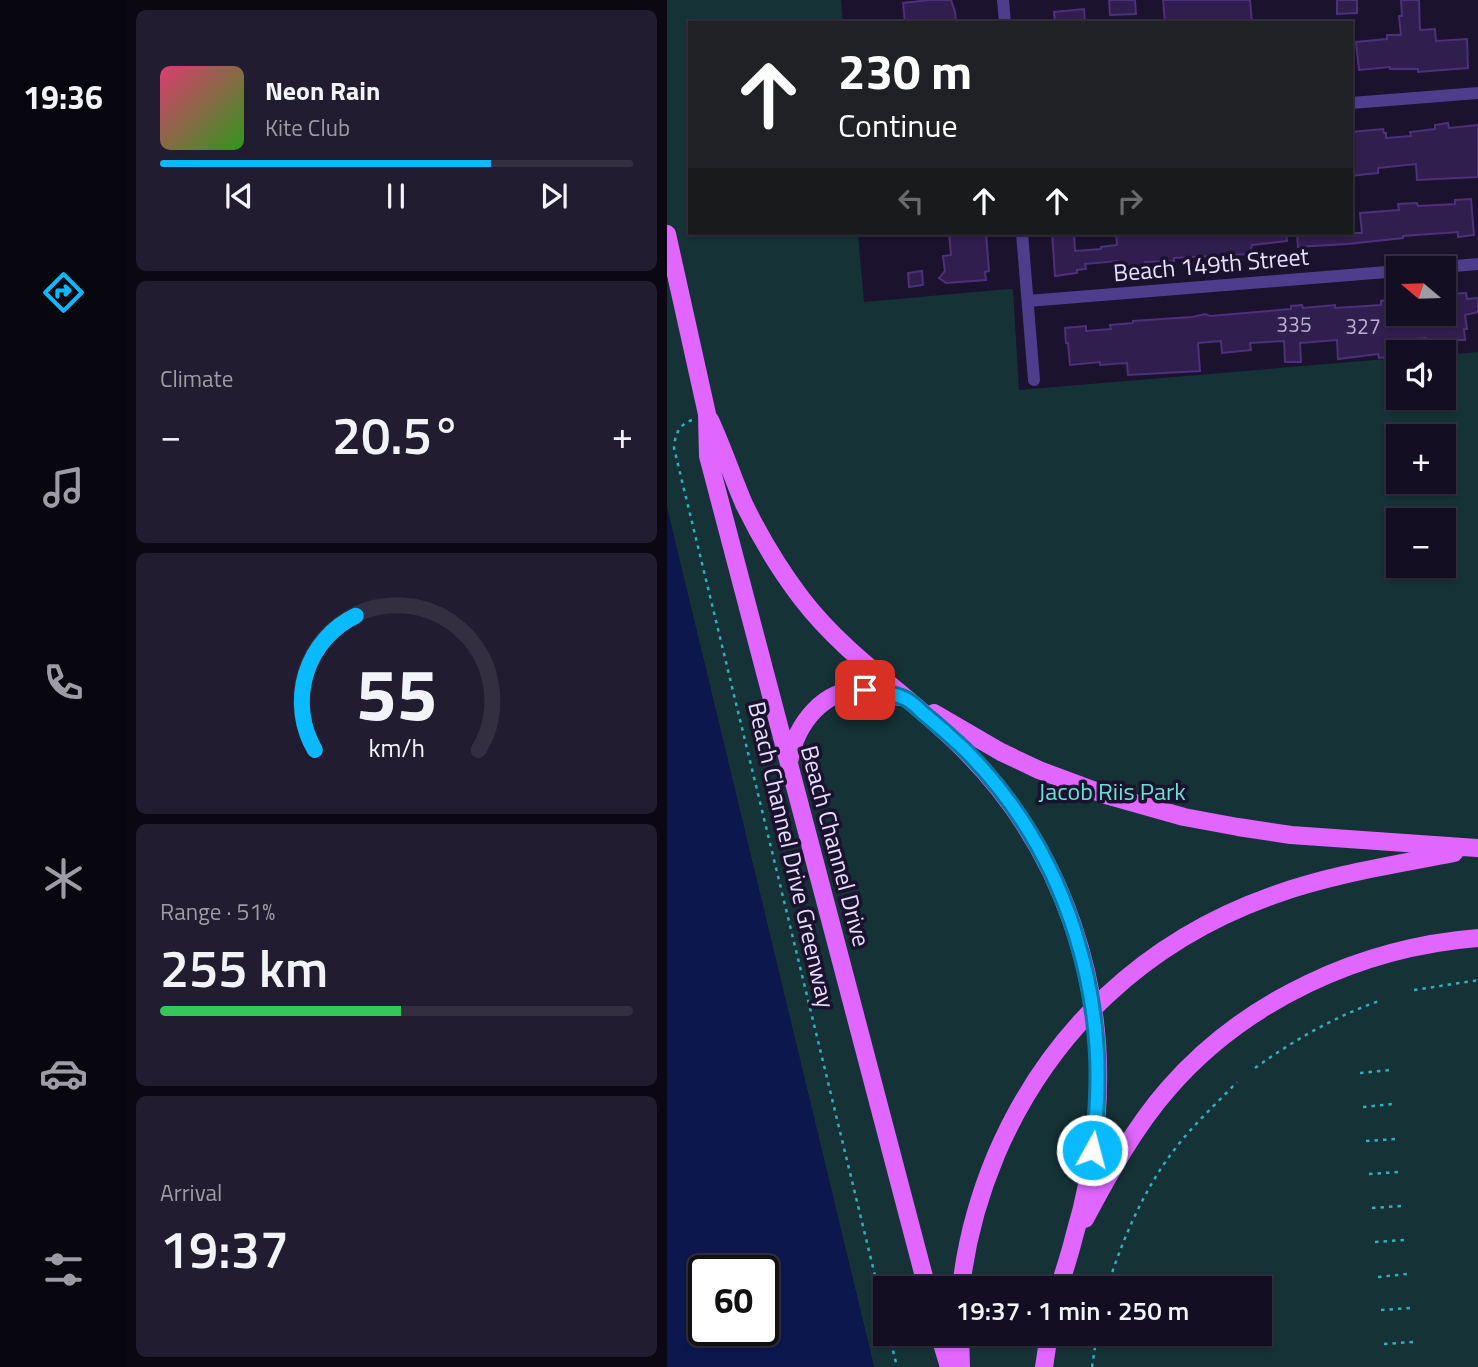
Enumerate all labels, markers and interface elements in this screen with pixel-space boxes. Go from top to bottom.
text: 230 m [838,33,972,108]
icon: ahead [723,49,814,140]
text: Neon Rain [265,71,380,110]
text: 19:36 [23,73,103,121]
text: Continue [838,101,958,149]
text: Kite Club [265,110,350,145]
icon: previous [220,177,258,215]
icon: pause [377,177,415,215]
icon: next [535,177,573,215]
icon: left [892,182,930,220]
icon: ahead [965,182,1003,220]
icon: ahead [1038,182,1076,220]
icon: right [1111,182,1149,220]
street label: Beach 149th Street [1112,237,1311,290]
north arrow [1386,256,1456,326]
map controls [1386,256,1456,578]
icon: directions [39,268,88,317]
house number: 335 [1276,308,1312,340]
house number: 327 [1345,310,1381,342]
button: sound [1386,340,1456,410]
text: Climate [160,361,233,396]
text: 20.5° [332,395,461,474]
text: − [160,406,181,464]
text: + [612,406,633,464]
button: + [1386,424,1456,494]
icon: music [39,463,88,512]
button: − [1386,508,1456,578]
text: 55 [356,638,437,748]
icon: phone [39,658,88,707]
pin [835,660,895,720]
icon: arrive [846,671,884,709]
street label: Beach Channel Drive Greenway [739,698,845,1012]
text: km/h [368,728,425,766]
street label: Beach Channel Drive [792,741,880,950]
park label: Jacob Riis Park [1038,773,1186,809]
icon: climate [39,854,88,903]
text: Range · 51% [160,894,275,929]
text: 255 km [160,928,328,1007]
icon: car [39,1049,88,1098]
position arrow [1055,1113,1129,1187]
text: Arrival [160,1175,222,1210]
text: 19:37 [160,1209,289,1288]
icon: filters [39,1245,88,1294]
speed limit sign: 60 [688,1255,779,1346]
text: 19:37 · 1 min · 250 m [956,1291,1189,1330]

